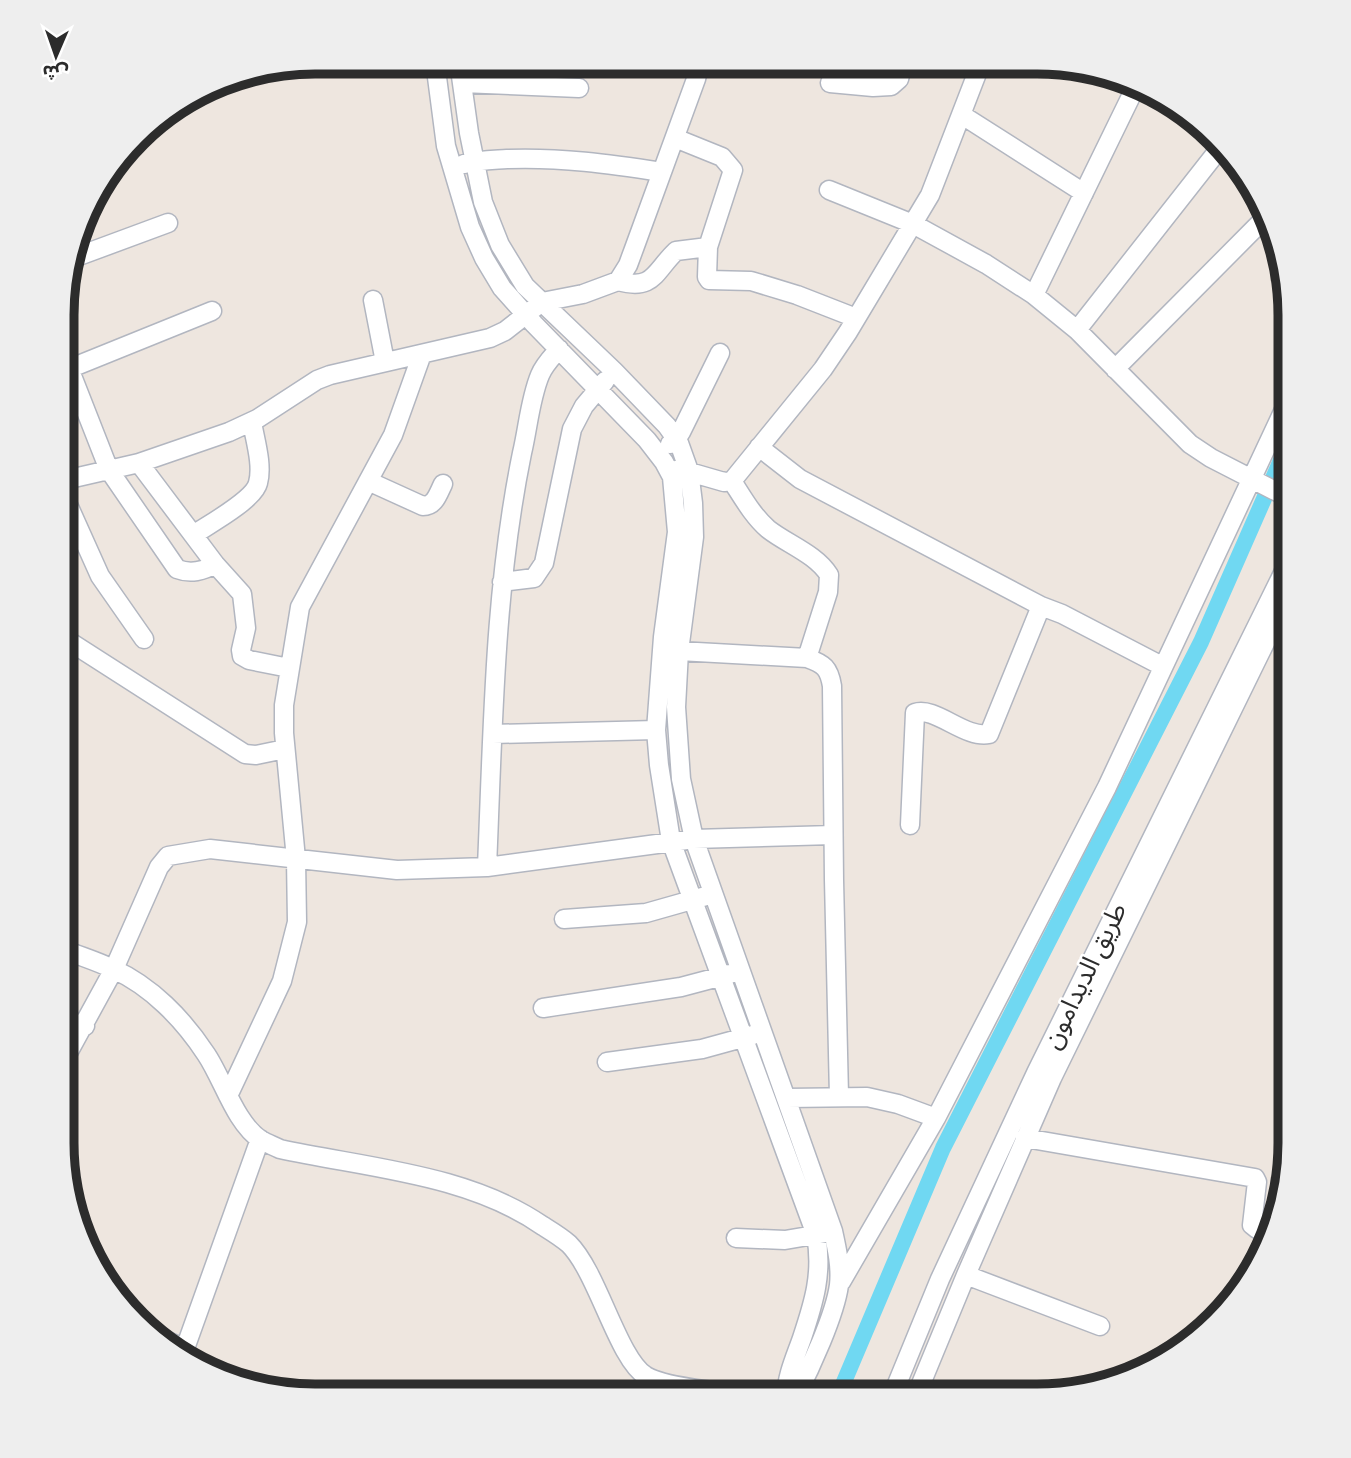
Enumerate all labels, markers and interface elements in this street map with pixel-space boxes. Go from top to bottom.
north arrow [21,21,91,91]
text: ش [42,62,69,81]
street label: طريق الديدامون [1039,899,1133,1054]

